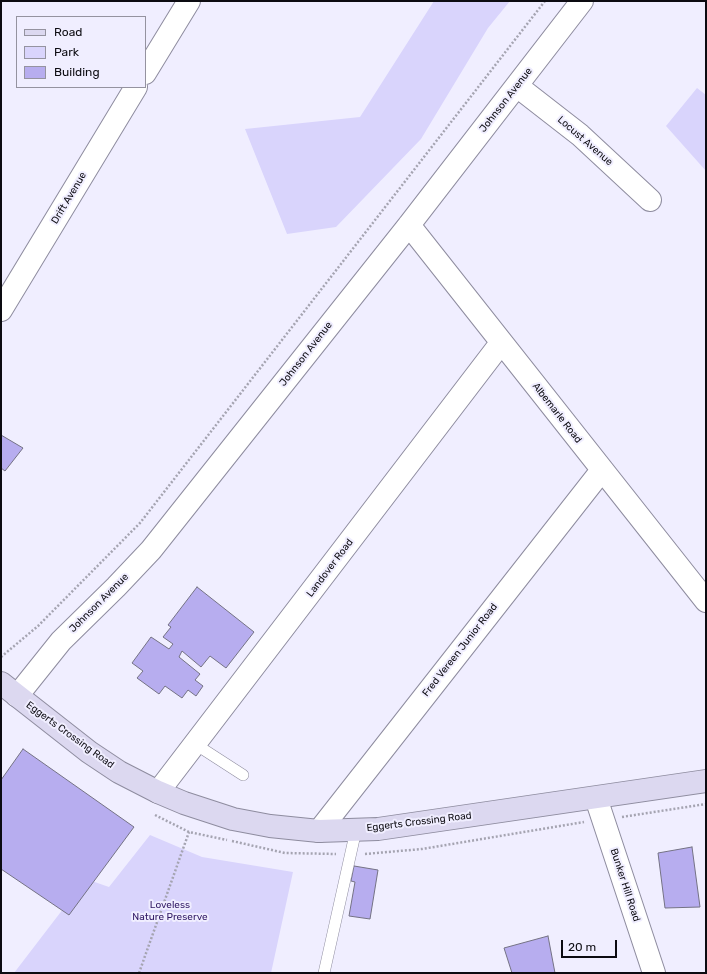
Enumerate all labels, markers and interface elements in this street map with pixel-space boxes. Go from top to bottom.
legend [16,16,146,88]
text: Road [54,25,82,39]
text: Park [54,45,79,59]
text: Building [54,65,100,79]
street label: Johnson Avenue [477,65,535,135]
street label: Locust Avenue [555,114,615,168]
street label: Drift Avenue [49,170,89,226]
street label: Johnson Avenue [277,319,335,389]
street label: Albemarle Road [530,381,584,445]
street label: Landover Road [304,537,356,599]
street label: Johnson Avenue [67,571,131,635]
street label: Fred Vereen Junior Road [420,601,500,699]
street label: Eggerts Crossing Road [24,699,116,771]
street label: Eggerts Crossing Road [366,810,472,834]
street label: Bunker Hill Road [608,847,642,923]
park label: Loveless Nature Preserve [132,899,208,922]
scale bar [563,932,619,958]
text: 20 m [568,940,596,954]

